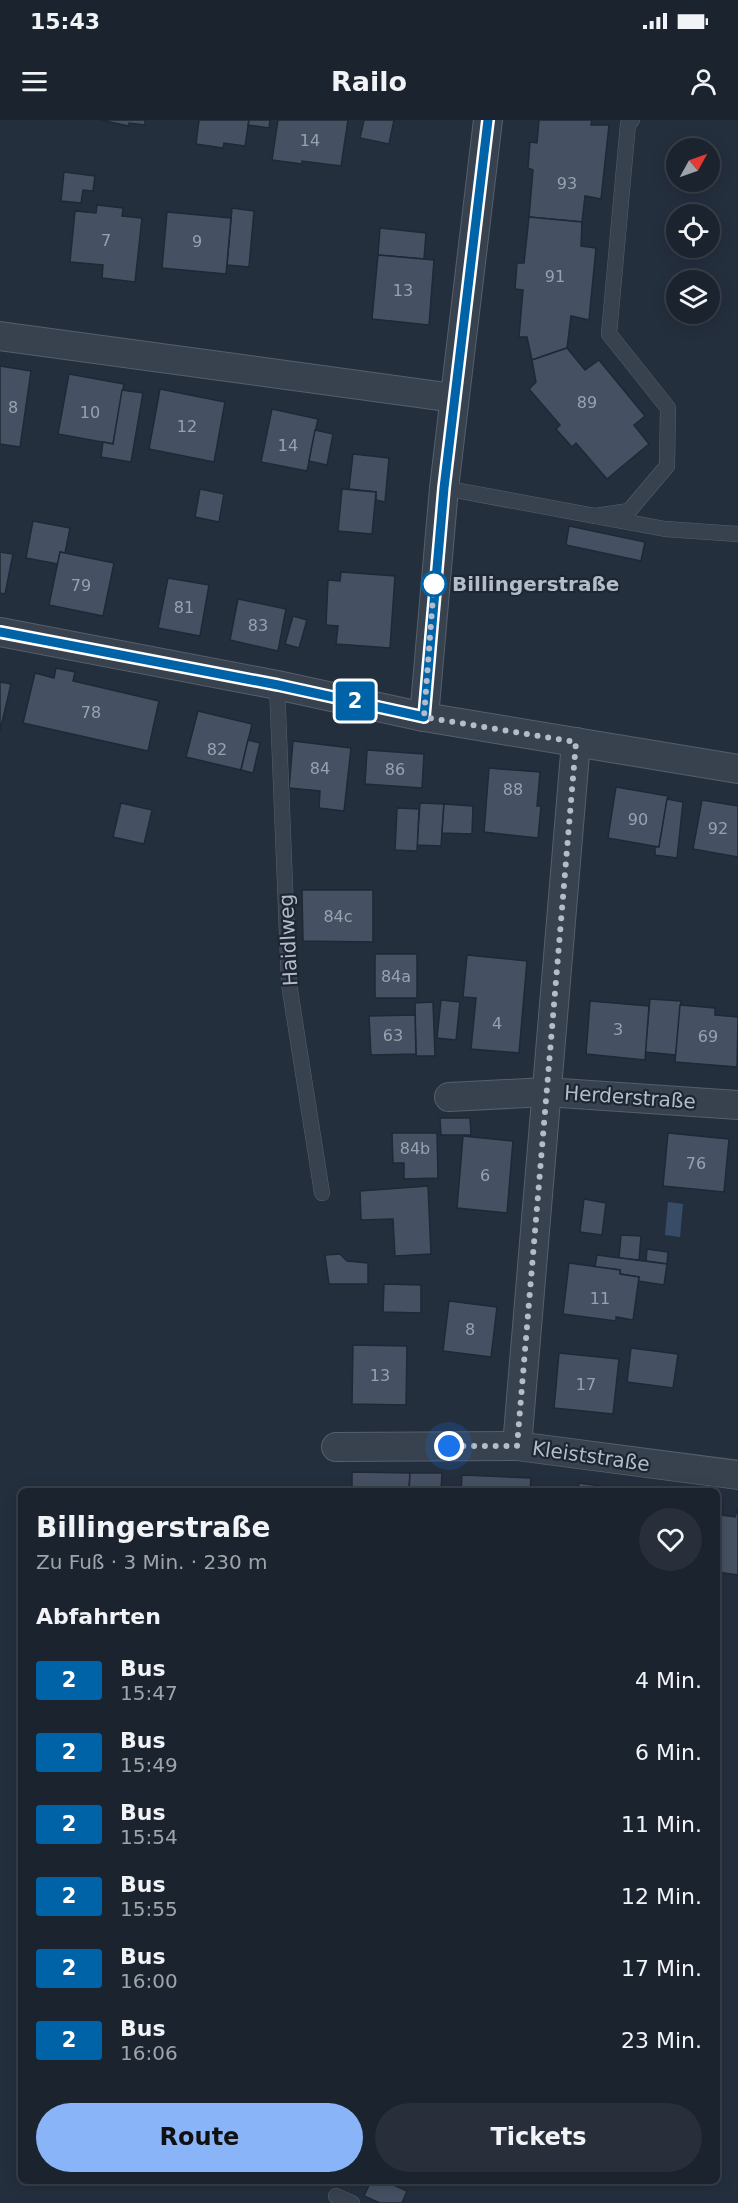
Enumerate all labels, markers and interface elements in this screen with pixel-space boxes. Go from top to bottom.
text: 15:43 [30,9,100,34]
icon: menu [18,65,51,98]
icon: person [687,65,720,98]
text: Railo [331,66,407,97]
house number: 14 [300,131,320,150]
north arrow [666,138,720,192]
map controls [666,138,720,324]
house number: 93 [557,174,577,193]
button: locate [666,204,720,258]
house number: 7 [101,231,111,250]
house number: 9 [192,232,202,251]
house number: 91 [545,267,565,286]
button: layers [666,270,720,324]
house number: 13 [393,281,413,300]
house number: 89 [577,393,597,412]
house number: 8 [8,398,18,417]
house number: 10 [80,403,100,422]
house number: 12 [177,417,197,436]
house number: 14 [278,436,298,455]
marker: Billingerstraße [421,571,447,597]
place label: Billingerstraße [452,572,619,596]
house number: 79 [71,576,91,595]
house number: 81 [174,598,194,617]
house number: 83 [248,616,268,635]
line badge: 2 [336,682,374,720]
text: 2 [348,689,362,713]
house number: 78 [81,703,101,722]
house number: 82 [207,740,227,759]
house number: 84 [310,759,330,778]
house number: 86 [385,760,405,779]
house number: 88 [503,780,523,799]
house number: 90 [628,810,648,829]
house number: 92 [708,819,728,838]
street label: Haidlweg [274,893,302,987]
house number: 84c [323,907,353,926]
house number: 84a [381,967,411,986]
house number: 4 [492,1014,502,1033]
house number: 3 [613,1020,623,1039]
house number: 63 [383,1026,403,1045]
house number: 69 [698,1027,718,1046]
street label: Herderstraße [563,1080,697,1114]
house number: 84b [400,1139,430,1158]
house number: 76 [686,1154,706,1173]
house number: 6 [480,1166,490,1185]
house number: 11 [590,1289,610,1308]
house number: 8 [465,1320,475,1339]
house number: 13 [370,1366,390,1385]
house number: 17 [576,1375,596,1394]
your location [434,1431,464,1461]
street label: Kleiststraße [531,1436,651,1476]
button: heart [639,1508,702,1571]
text: Billingerstraße [36,1511,270,1544]
text: Zu Fuß · 3 Min. · 230 m [36,1550,268,1574]
text: Abfahrten [36,1604,161,1629]
text: Bus [120,1656,166,1681]
text: 2 [62,1668,76,1692]
text: 4 Min. [635,1668,702,1693]
text: 15:47 [120,1681,178,1705]
text: Bus [120,1728,166,1753]
text: 2 [62,1740,76,1764]
text: 6 Min. [635,1740,702,1765]
text: 15:49 [120,1753,178,1777]
text: Bus [120,1800,166,1825]
text: 2 [62,1812,76,1836]
text: 11 Min. [621,1812,702,1837]
text: 15:54 [120,1825,178,1849]
text: Bus [120,1872,166,1897]
text: 2 [62,1884,76,1908]
text: 12 Min. [621,1884,702,1909]
text: 15:55 [120,1897,178,1921]
text: Bus [120,1944,166,1969]
text: 2 [62,1956,76,1980]
text: 17 Min. [621,1956,702,1981]
text: 16:00 [120,1969,178,1993]
text: Bus [120,2016,166,2041]
text: 2 [62,2028,76,2052]
text: 23 Min. [621,2028,702,2053]
text: 16:06 [120,2041,178,2065]
button: Route [36,2103,363,2172]
button: Tickets [375,2103,702,2172]

